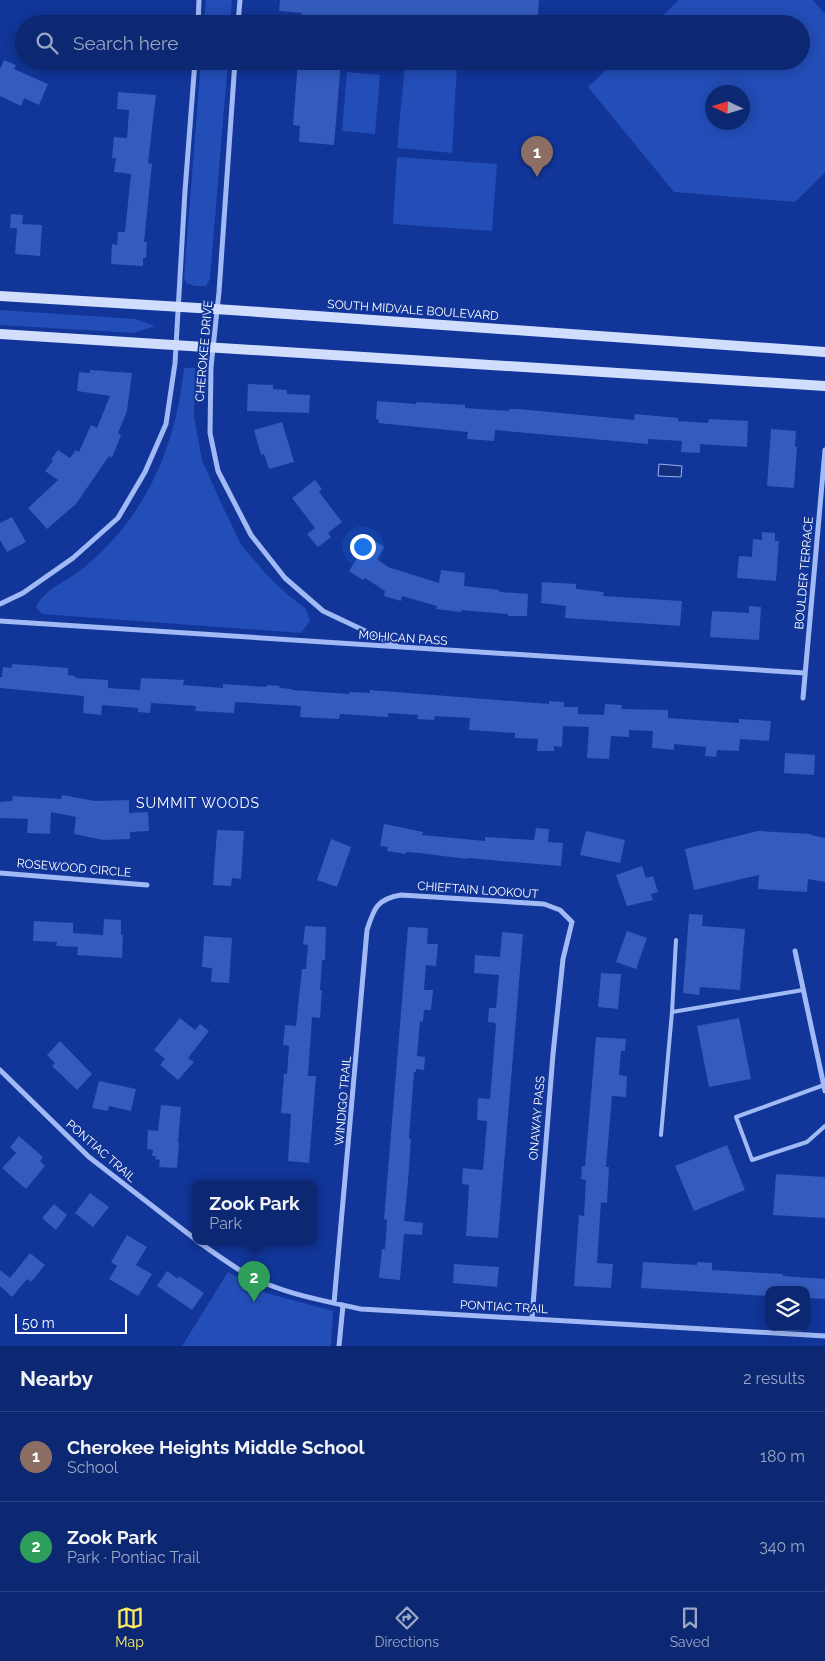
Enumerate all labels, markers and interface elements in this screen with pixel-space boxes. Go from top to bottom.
search box [15,15,810,70]
icon: search [33,29,61,57]
text: Search here [73,32,179,54]
north arrow [705,85,750,130]
pin: 1 [521,136,553,177]
street label: SOUTH MIDVALE BOULEVARD [327,297,500,323]
street label: CHEROKEE DRIVE [193,300,215,402]
street label: BOULDER TERRACE [792,516,816,630]
your location [350,534,376,560]
street label: MOHICAN PASS [358,628,448,648]
district label: SUMMIT WOODS [136,795,260,811]
street label: ROSEWOOD CIRCLE [16,856,132,880]
street label: CHIEFTAIN LOOKOUT [417,879,540,901]
street label: WINDIGO TRAIL [332,1056,354,1146]
street label: ONAWAY PASS [526,1075,548,1161]
street label: PONTIAC TRAIL [63,1117,139,1185]
popup [192,1180,317,1245]
text: Zook Park [209,1192,300,1214]
text: Park [209,1214,242,1233]
pin: 2 [238,1261,270,1302]
map controls [765,1286,810,1331]
button: layers [765,1286,810,1331]
street label: PONTIAC TRAIL [460,1298,548,1316]
scale bar [15,1311,128,1334]
text: 50 m [22,1315,55,1331]
text: Nearby [20,1366,93,1391]
text: 2 results [743,1369,805,1388]
text: Cherokee Heights Middle School [67,1436,365,1458]
text: 1 [32,1447,40,1466]
text: 180 m [760,1447,805,1466]
text: School [67,1458,118,1477]
text: Zook Park [67,1526,157,1548]
text: 2 [31,1537,41,1556]
text: 340 m [759,1537,805,1556]
text: Park · Pontiac Trail [67,1548,200,1567]
tab: Map [115,1604,144,1650]
tab: Directions [374,1604,439,1650]
tab: Saved [670,1604,710,1650]

